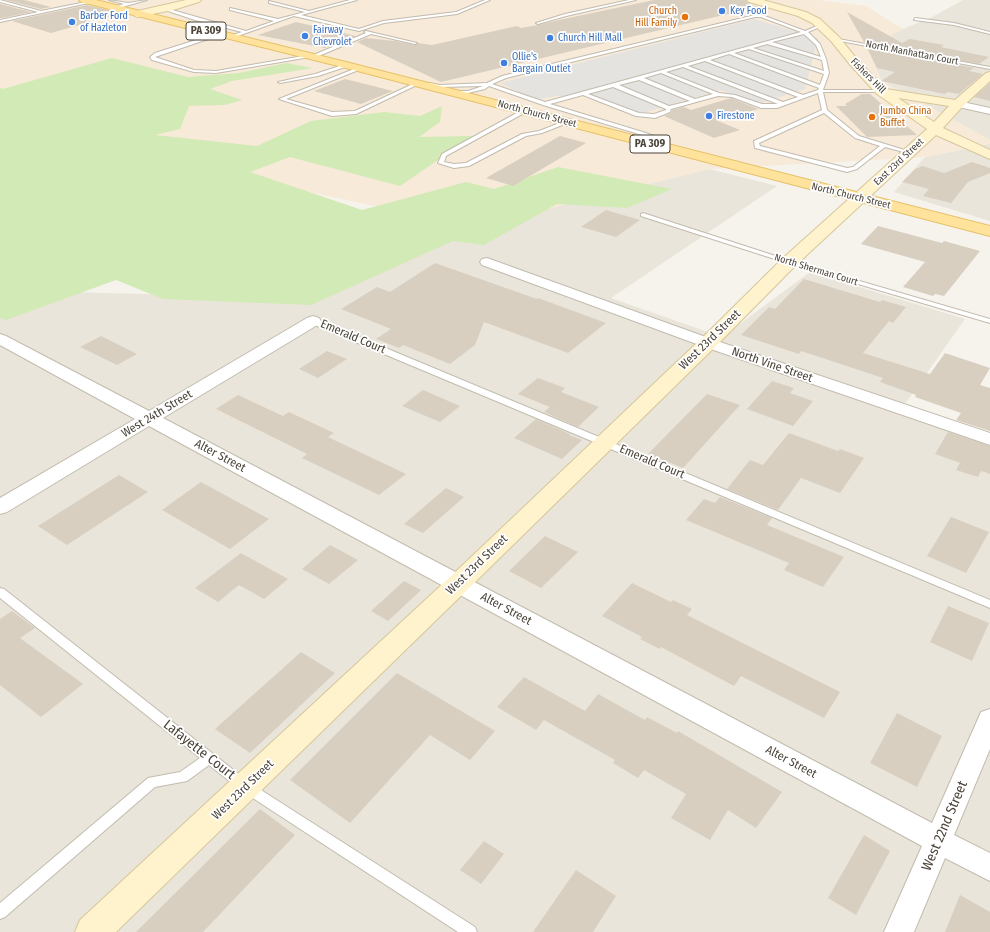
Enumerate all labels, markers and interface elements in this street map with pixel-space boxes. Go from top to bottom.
place label: Church Hill Family [635,5,677,28]
place label: Key Food [730,5,767,17]
marker: Key Food [717,6,727,16]
place label: Barber Ford of Hazleton [80,10,128,34]
marker: Church Hill Family [680,12,690,22]
marker: Barber Ford of Hazleton [67,17,77,27]
road number: PA 309 [186,22,226,40]
place label: Fairway Chevrolet [313,24,352,48]
marker: Fairway Chevrolet [300,31,310,41]
place label: Church Hill Mall [558,32,622,44]
marker: Church Hill Mall [545,33,555,43]
street label: North Manhattan Court [865,38,959,68]
place label: Ollie's Bargain Outlet [512,51,571,74]
street label: Fishers Hill [848,56,888,96]
marker: Ollie's Bargain Outlet [499,58,509,68]
street label: North Church Street [496,98,578,130]
place label: Jumbo China Buffet [880,105,932,128]
place label: Firestone [717,110,755,122]
marker: Firestone [704,111,714,121]
marker: Jumbo China Buffet [867,112,877,122]
road number: PA 309 [630,135,670,153]
street label: East 23rd Street [872,136,926,188]
street label: North Church Street [810,180,892,212]
street label: North Sherman Court [773,252,859,288]
street label: West 23rd Street [676,307,744,373]
street label: Emerald Court [318,317,388,357]
street label: North Vine Street [730,344,814,386]
street label: West 24th Street [119,387,195,441]
street label: Alter Street [192,437,248,475]
street label: Emerald Court [617,442,687,482]
street label: West 23rd Street [443,532,511,598]
street label: Alter Street [478,590,534,628]
street label: Lafayette Court [160,717,238,783]
street label: Alter Street [763,743,819,781]
street label: West 23rd Street [209,757,277,823]
street label: West 22nd Street [919,779,971,873]

